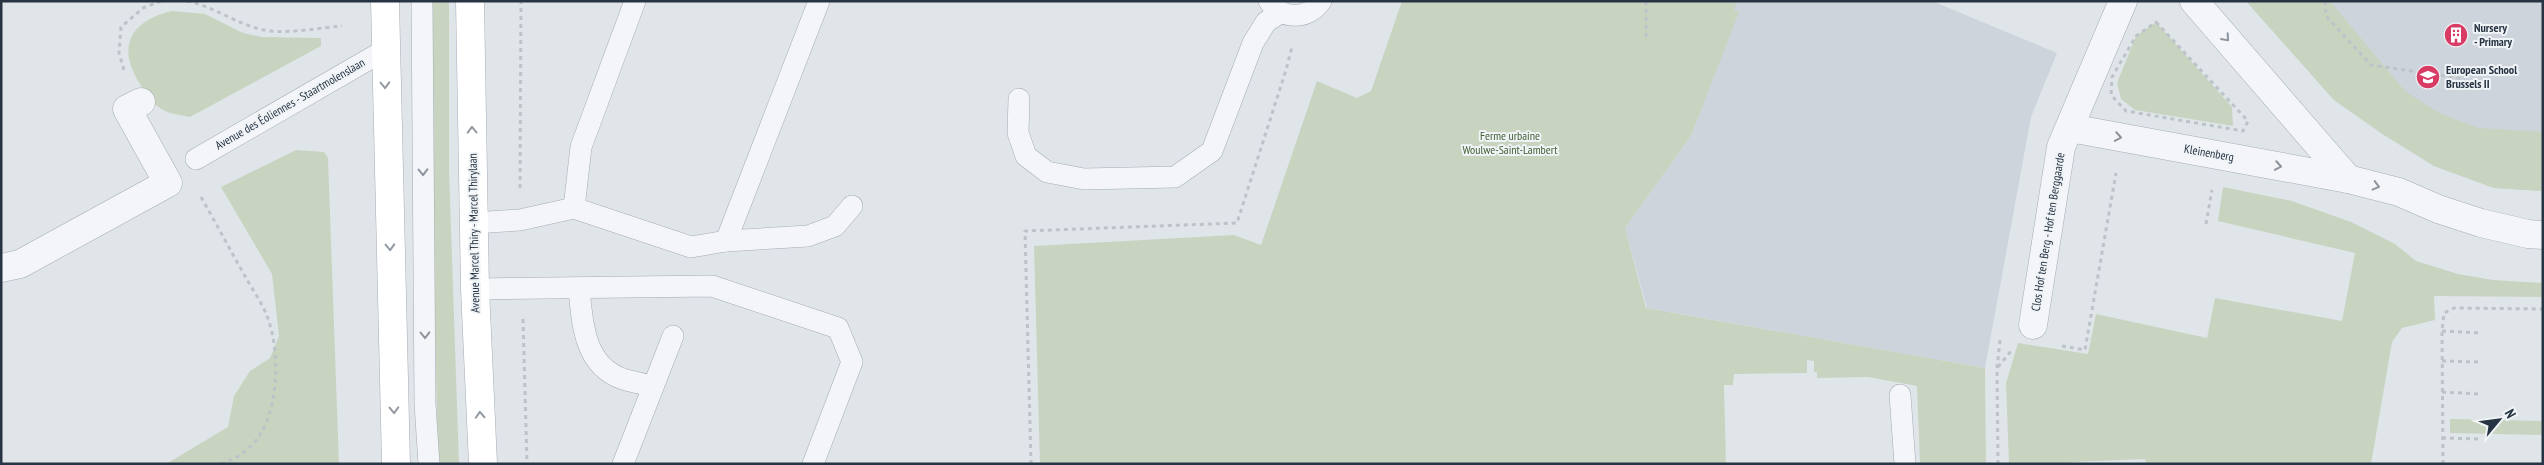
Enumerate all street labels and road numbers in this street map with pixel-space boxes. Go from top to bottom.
street label: Avenue des Éoliennes - Staartmolenslaan [212,55,367,153]
street label: Kleinenberg [2183,141,2235,164]
street label: Clos Hof ten Berg - Hof ten Berggaarde [2028,152,2067,312]
street label: Avenue Marcel Thiry - Marcel Thirylaan [465,153,482,313]

